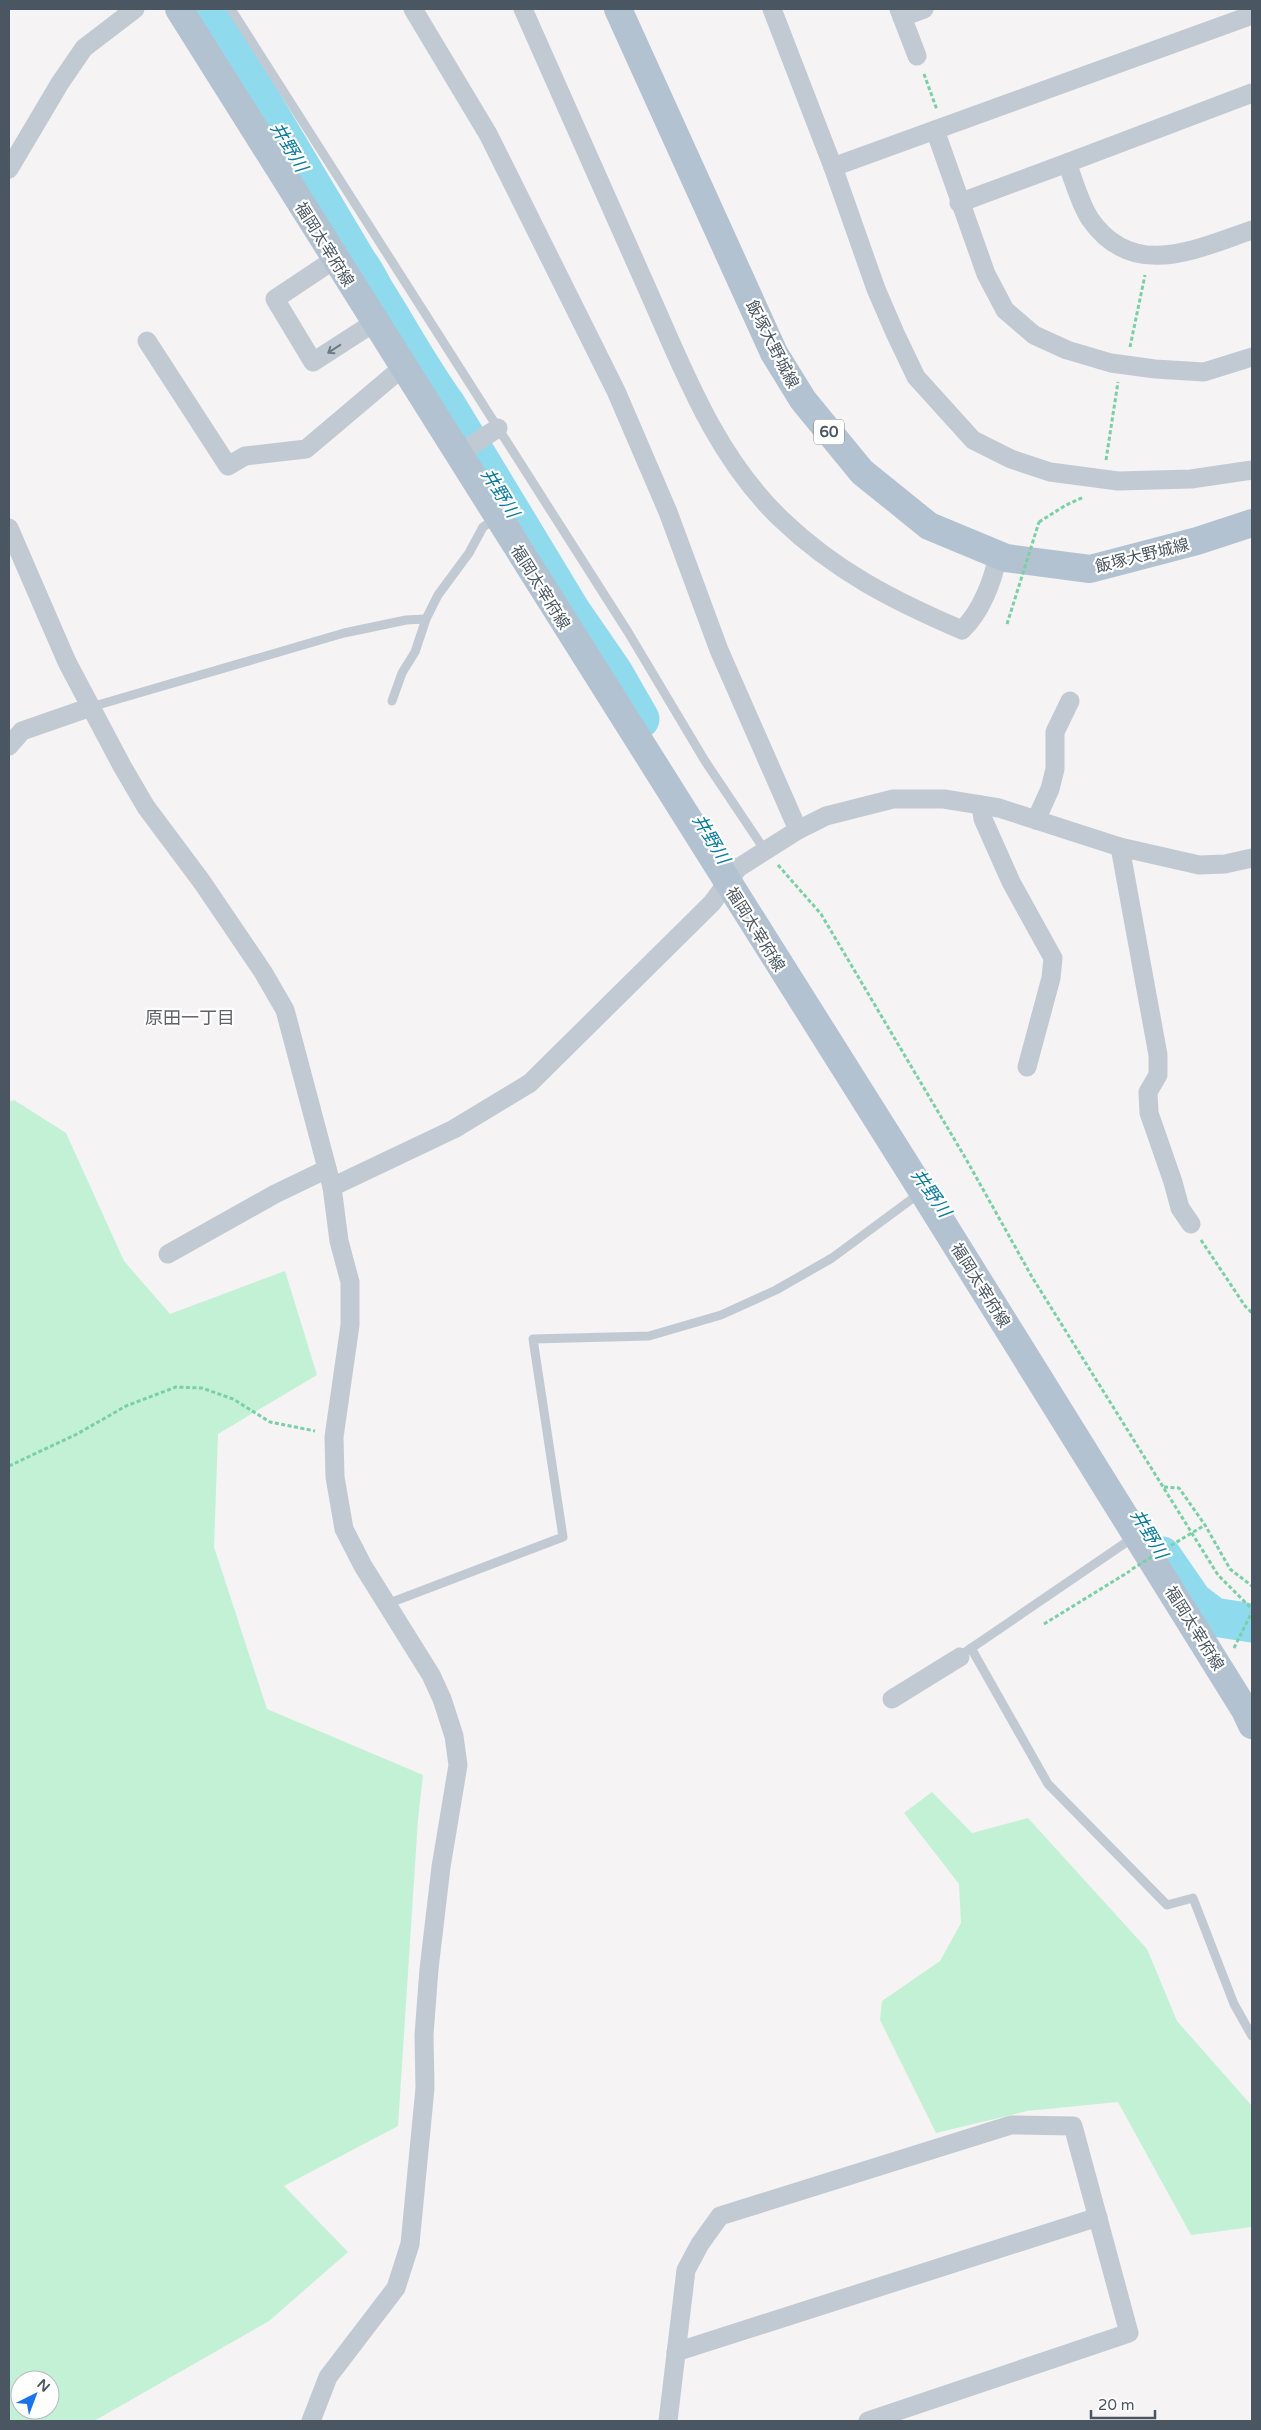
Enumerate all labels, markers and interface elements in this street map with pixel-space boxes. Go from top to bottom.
water label: 井野川 [266,118,313,178]
street label: 福岡太宰府線 [290,199,358,291]
street label: 飯塚大野城線 [741,297,803,392]
one-way arrow [327,344,341,354]
road number: 60 [814,420,844,444]
water label: 井野川 [476,464,525,523]
street label: 飯塚大野城線 [1093,535,1191,577]
street label: 福岡太宰府線 [506,542,574,634]
water label: 井野川 [688,810,735,870]
street label: 福岡太宰府線 [721,884,789,976]
district label: 原田一丁目 [145,1007,235,1029]
water label: 井野川 [907,1165,957,1223]
street label: 福岡太宰府線 [946,1240,1014,1332]
water label: 井野川 [1126,1505,1173,1565]
street label: 福岡太宰府線 [1160,1583,1228,1675]
north arrow [10,2370,60,2420]
text: N [33,2376,53,2396]
scale bar [1091,2388,1155,2420]
text: 20 m [1098,2396,1135,2414]

